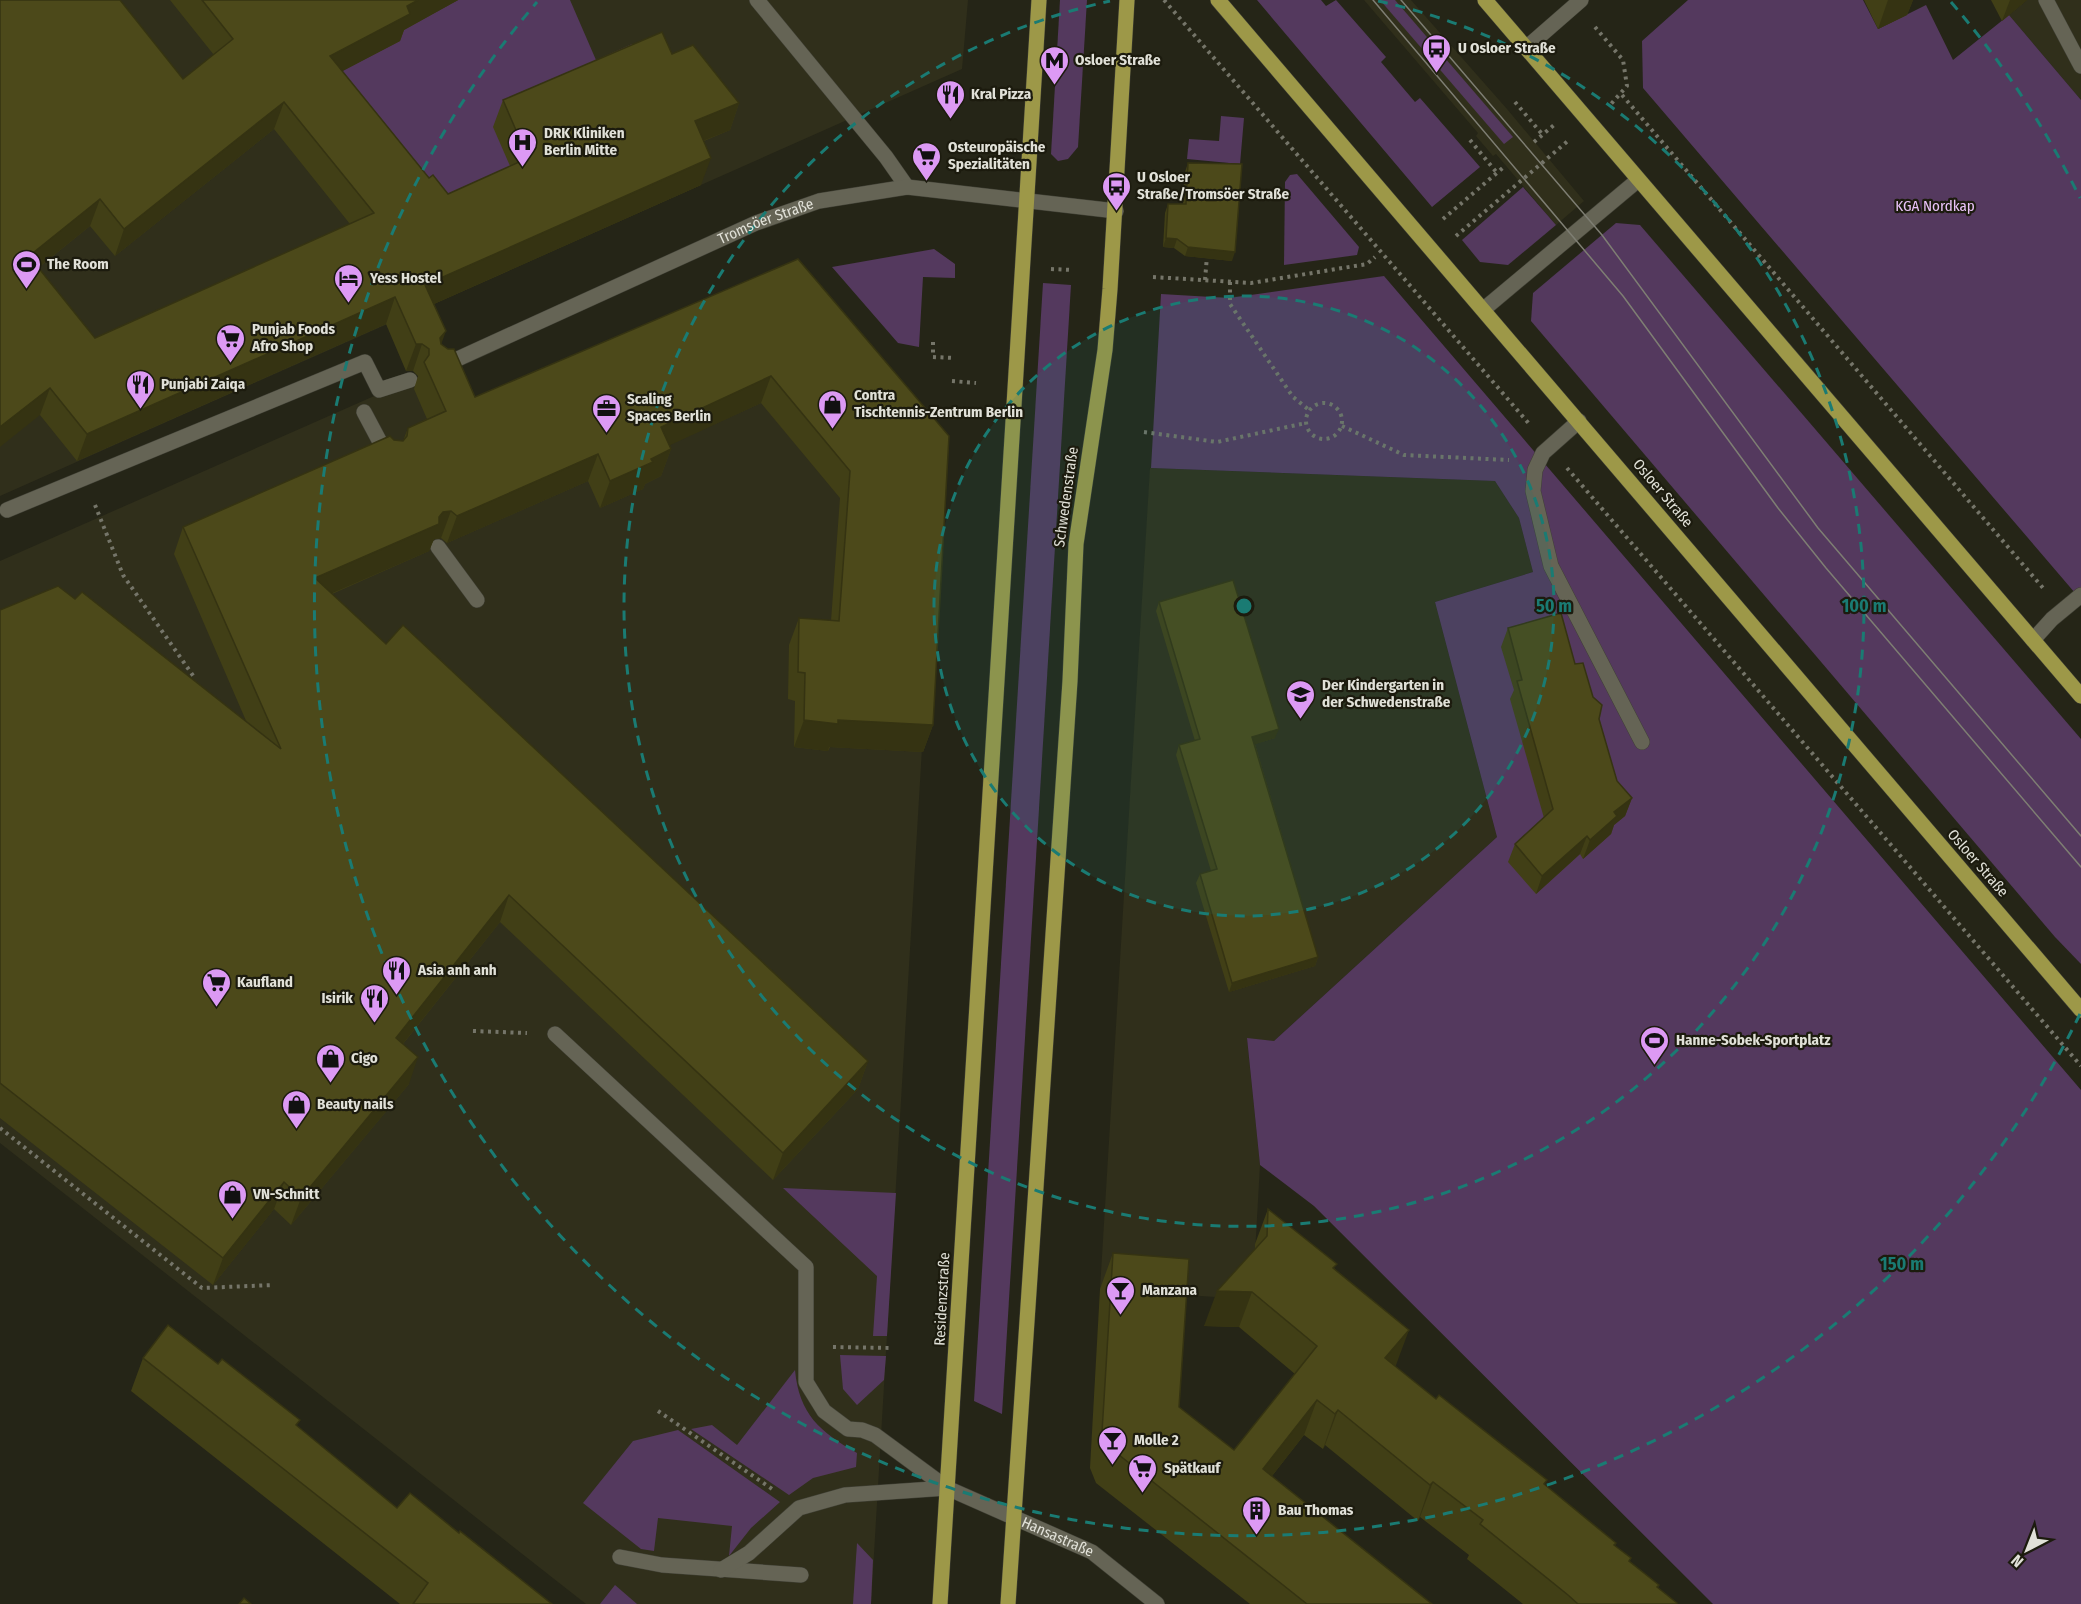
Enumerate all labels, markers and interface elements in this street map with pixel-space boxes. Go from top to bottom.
bus stop icon: U Osloer Straße [1421,32,1453,74]
place label: U Osloer Straße [1458,39,1556,57]
metro station icon: Osloer Straße [1038,44,1070,86]
place label: Osloer Straße [1075,51,1161,69]
restaurant icon: Kral Pizza [934,78,966,120]
place label: Kral Pizza [971,85,1032,103]
place label: DRK Kliniken Berlin Mitte [544,124,625,159]
hospital icon: DRK Kliniken Berlin Mitte [507,126,539,168]
place label: Osteuropäische Spezialitäten [948,138,1046,173]
supermarket icon: Osteuropäische Spezialitäten [911,140,943,182]
place label: U Osloer Straße/Tromsöer Straße [1137,168,1290,203]
bus stop icon: U Osloer Straße/Tromsöer Straße [1100,170,1132,212]
street label: Tromsöer Straße [715,195,816,248]
park label: KGA Nordkap [1895,197,1975,215]
sports icon: The Room [10,248,42,290]
place label: The Room [47,255,109,273]
hotel icon: Yess Hostel [333,262,365,304]
place label: Yess Hostel [369,269,442,287]
place label: Punjab Foods Afro Shop [251,320,335,355]
supermarket icon: Punjab Foods Afro Shop [215,322,247,364]
restaurant icon: Punjabi Zaiqa [124,368,156,410]
place label: Punjabi Zaiqa [161,375,246,393]
place label: Contra Tischtennis-Zentrum Berlin [854,386,1023,421]
shop icon: Contra Tischtennis-Zentrum Berlin [817,388,849,430]
place label: Scaling Spaces Berlin [627,390,711,425]
office icon: Scaling Spaces Berlin [590,392,622,434]
street label: Schwedenstraße [1050,446,1082,548]
street label: Osloer Straße [1629,455,1697,531]
text: 50 m [1536,595,1572,617]
text: 100 m [1842,595,1886,617]
centre of rings [1234,596,1254,616]
place label: Der Kindergarten in der Schwedenstraße [1322,676,1451,711]
school or university icon: Der Kindergarten in der Schwedenstraße [1285,678,1317,720]
street label: Osloer Straße [1944,826,2012,900]
restaurant icon: Asia anh anh [381,954,413,996]
place label: Asia anh anh [417,961,497,979]
supermarket icon: Kaufland [200,966,232,1008]
place label: Kaufland [237,973,293,991]
restaurant icon: Isirik [358,982,390,1024]
place label: Isirik [321,989,353,1007]
sports icon: Hanne-Sobek-Sportplatz [1639,1024,1671,1066]
place label: Hanne-Sobek-Sportplatz [1676,1031,1831,1049]
shop icon: Cigo [314,1042,346,1084]
place label: Cigo [351,1049,378,1067]
shop icon: Beauty nails [280,1088,312,1130]
place label: Beauty nails [317,1095,394,1113]
shop icon: VN-Schnitt [216,1178,248,1220]
place label: VN-Schnitt [252,1185,320,1203]
street label: Residenzstraße [931,1252,953,1346]
text: 150 m [1880,1253,1924,1275]
bar icon: Manzana [1105,1274,1137,1316]
place label: Manzana [1142,1281,1198,1299]
bar icon: Molle 2 [1097,1424,1129,1466]
place label: Molle 2 [1134,1431,1179,1449]
supermarket icon: Spätkauf [1127,1452,1159,1494]
place label: Spätkauf [1164,1459,1221,1477]
building icon: Bau Thomas [1241,1494,1273,1536]
place label: Bau Thomas [1278,1501,1354,1519]
street label: Hansastraße [1019,1513,1096,1561]
north arrow [1997,1520,2057,1580]
text: N [2007,1551,2027,1571]

